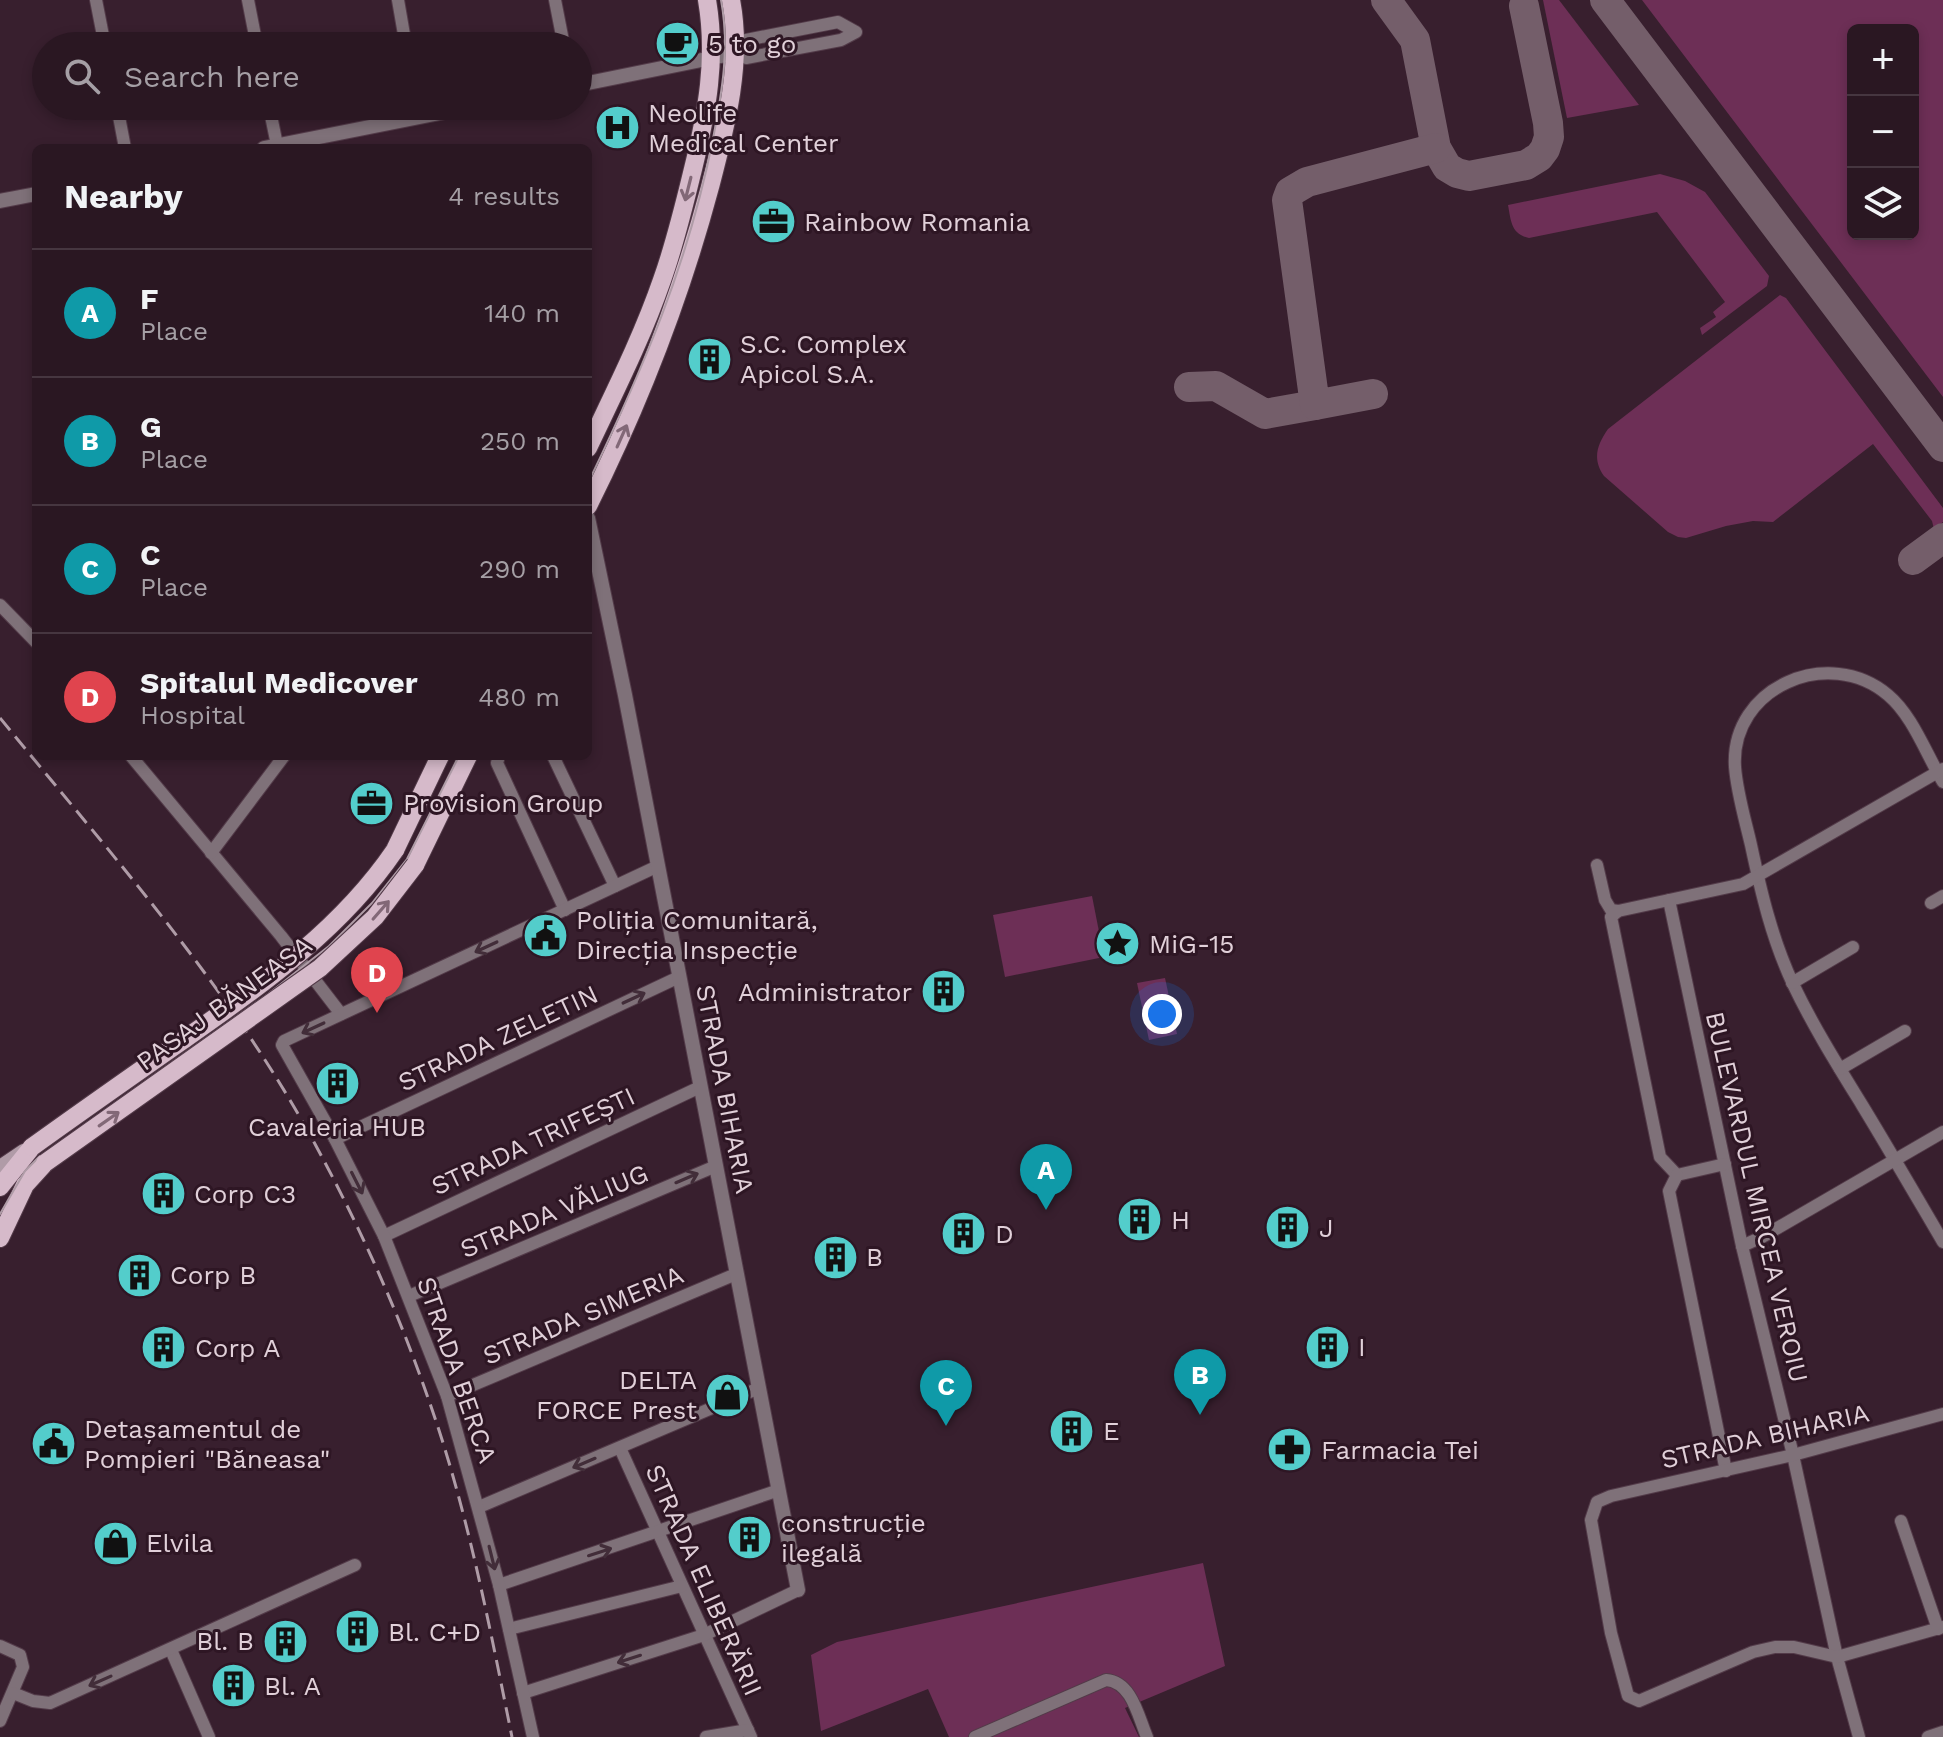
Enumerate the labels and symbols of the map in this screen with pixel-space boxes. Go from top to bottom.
cafe icon: 5 to go [653,20,701,68]
place label: 5 to go [708,29,796,59]
place label: Neolife Medical Center [648,98,839,158]
hospital icon: Neolife Medical Center [593,104,641,152]
one-way arrow [679,176,694,201]
office icon: Rainbow Romania [749,198,797,246]
place label: Rainbow Romania [804,207,1030,237]
place label: S.C. Complex Apicol S.A. [740,329,907,389]
building icon: S.C. Complex Apicol S.A. [685,335,733,383]
one-way arrow [615,424,630,448]
office icon: Provision Group [348,779,396,827]
place label: Provision Group [403,788,603,818]
one-way arrow [372,900,390,920]
place label: Poliția Comunitară, Direcția Inspecție [576,905,818,965]
public building icon: Poliția Comunitară, Direcția Inspecție [521,911,569,959]
place icon: MiG-15 [1094,920,1142,968]
street label: PASAJ BĂNEASA [131,929,317,1077]
place label: MiG-15 [1149,929,1234,959]
one-way arrow [474,940,498,955]
pin: D [351,947,403,1013]
building icon: Administrator [919,968,967,1016]
place label: Administrator [738,977,912,1007]
street label: STRADA ZELETIN [393,979,603,1097]
street label: STRADA BIHARIA [690,982,760,1196]
one-way arrow [621,990,645,1005]
your location [1142,994,1182,1034]
street label: BULEVARDUL MIRCEA VEROIU [1700,1009,1814,1385]
one-way arrow [301,1021,325,1036]
building icon: Cavaleria HUB [313,1060,361,1108]
street label: STRADA TRIFEȘTI [427,1081,639,1201]
one-way arrow [97,1111,119,1127]
place label: Cavaleria HUB [248,1112,426,1142]
pin: A [1020,1144,1072,1210]
street label: STRADA VĂLIUG [456,1158,652,1264]
building icon: Corp C3 [139,1170,187,1218]
one-way arrow [350,1170,365,1194]
one-way arrow [674,1170,699,1185]
place label: Corp C3 [194,1179,296,1209]
building icon: H [1116,1196,1164,1244]
building icon: J [1264,1204,1312,1252]
place label: H [1171,1205,1190,1235]
building icon: D [940,1210,988,1258]
place label: J [1319,1213,1334,1243]
place label: D [995,1219,1014,1249]
building icon: B [811,1233,859,1281]
place label: B [866,1242,883,1272]
building icon: Corp B [115,1251,163,1299]
street label: STRADA SIMERIA [478,1259,688,1371]
place label: Corp B [170,1260,256,1290]
street label: STRADA BERCA [411,1273,503,1467]
building icon: I [1303,1323,1351,1371]
building icon: Corp A [140,1324,188,1372]
place label: I [1358,1332,1366,1362]
place label: Corp A [195,1333,280,1363]
pin: B [1174,1349,1226,1415]
pin: C [920,1360,972,1426]
place label: DELTA FORCE Prest [536,1365,697,1425]
shop icon: DELTA FORCE Prest [704,1371,752,1419]
street label: STRADA BIHARIA [1658,1398,1872,1474]
building icon: E [1048,1407,1096,1455]
place label: Detașamentul de Pompieri "Băneasa" [84,1414,330,1474]
place label: E [1103,1416,1120,1446]
public building icon: Detașamentul de Pompieri "Băneasa" [29,1420,77,1468]
pharmacy icon: Farmacia Tei [1266,1426,1314,1474]
place label: Farmacia Tei [1321,1435,1479,1465]
one-way arrow [572,1457,597,1472]
street label: STRADA ELIBERĂRII [640,1460,768,1700]
place label: construcție ilegală [781,1508,926,1568]
building icon: construcție ilegală [726,1514,774,1562]
shop icon: Elvila [91,1519,139,1567]
place label: Elvila [146,1528,213,1558]
one-way arrow [587,1543,612,1558]
one-way arrow [486,1545,501,1570]
building icon: Bl. C+D [333,1608,381,1656]
building icon: Bl. B [261,1617,309,1665]
place label: Bl. C+D [388,1617,481,1647]
place label: Bl. B [196,1626,254,1656]
one-way arrow [617,1652,642,1667]
building icon: Bl. A [209,1662,257,1710]
place label: Bl. A [264,1671,321,1701]
one-way arrow [88,1674,112,1689]

